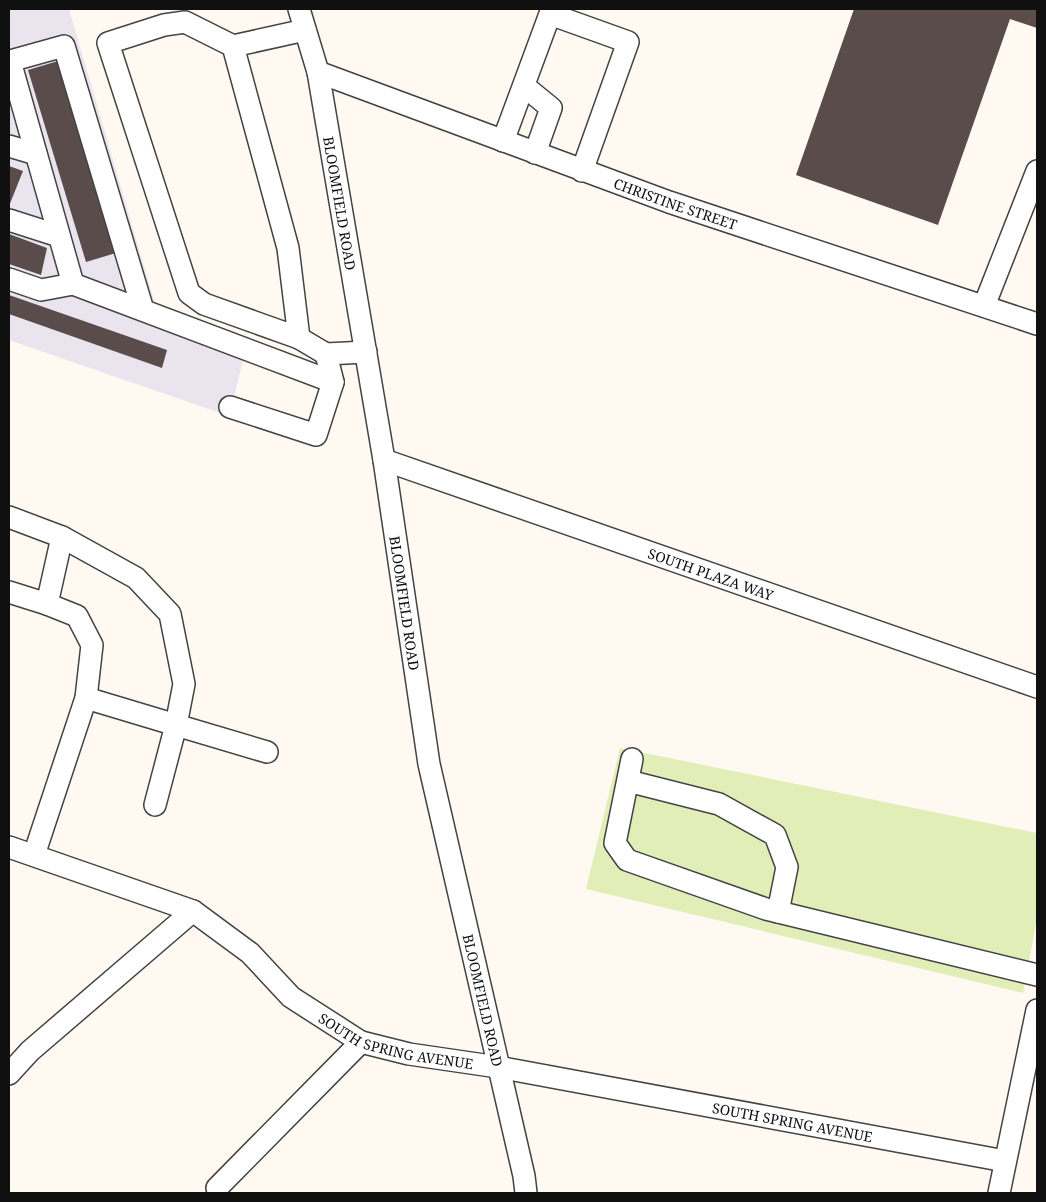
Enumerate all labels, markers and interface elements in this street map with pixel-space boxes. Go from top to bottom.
street label: BLOOMFIELD ROAD [320,135,361,272]
street label: CHRISTINE STREET [611,173,740,234]
street label: BLOOMFIELD ROAD [386,535,425,672]
street label: SOUTH PLAZA WAY [646,543,776,604]
street label: BLOOMFIELD ROAD [459,932,508,1068]
street label: SOUTH SPRING AVENUE [315,1008,475,1073]
street label: SOUTH SPRING AVENUE [711,1097,874,1146]

